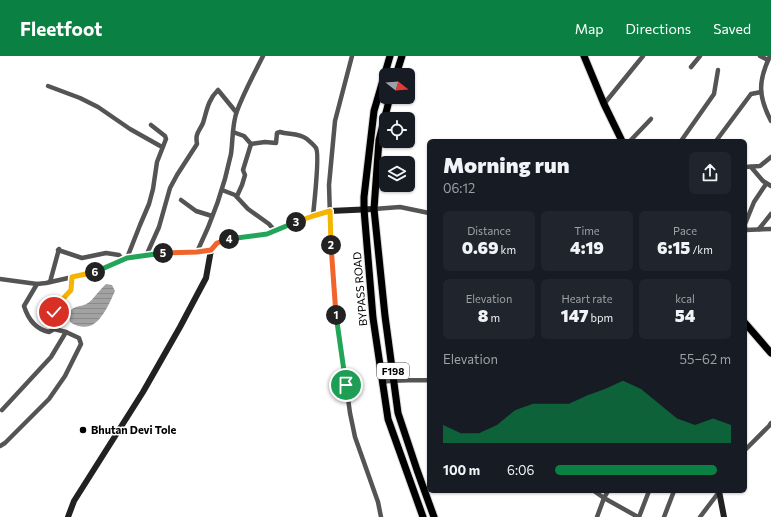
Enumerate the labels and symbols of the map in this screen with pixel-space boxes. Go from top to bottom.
north arrow [379,68,415,104]
pin: 3 [286,212,306,232]
pin: 4 [219,229,239,249]
pin: 2 [321,235,341,255]
pin: 5 [153,243,173,263]
street label: BYPASS ROAD [350,251,369,327]
pin: 6 [85,262,105,282]
pin [37,295,71,329]
pin: 1 [326,305,346,325]
road number: F198 [377,363,409,379]
pin [329,368,363,402]
place label: Bhutan Devi Tole [91,423,177,436]
marker: Bhutan Devi Tole [78,425,88,435]

